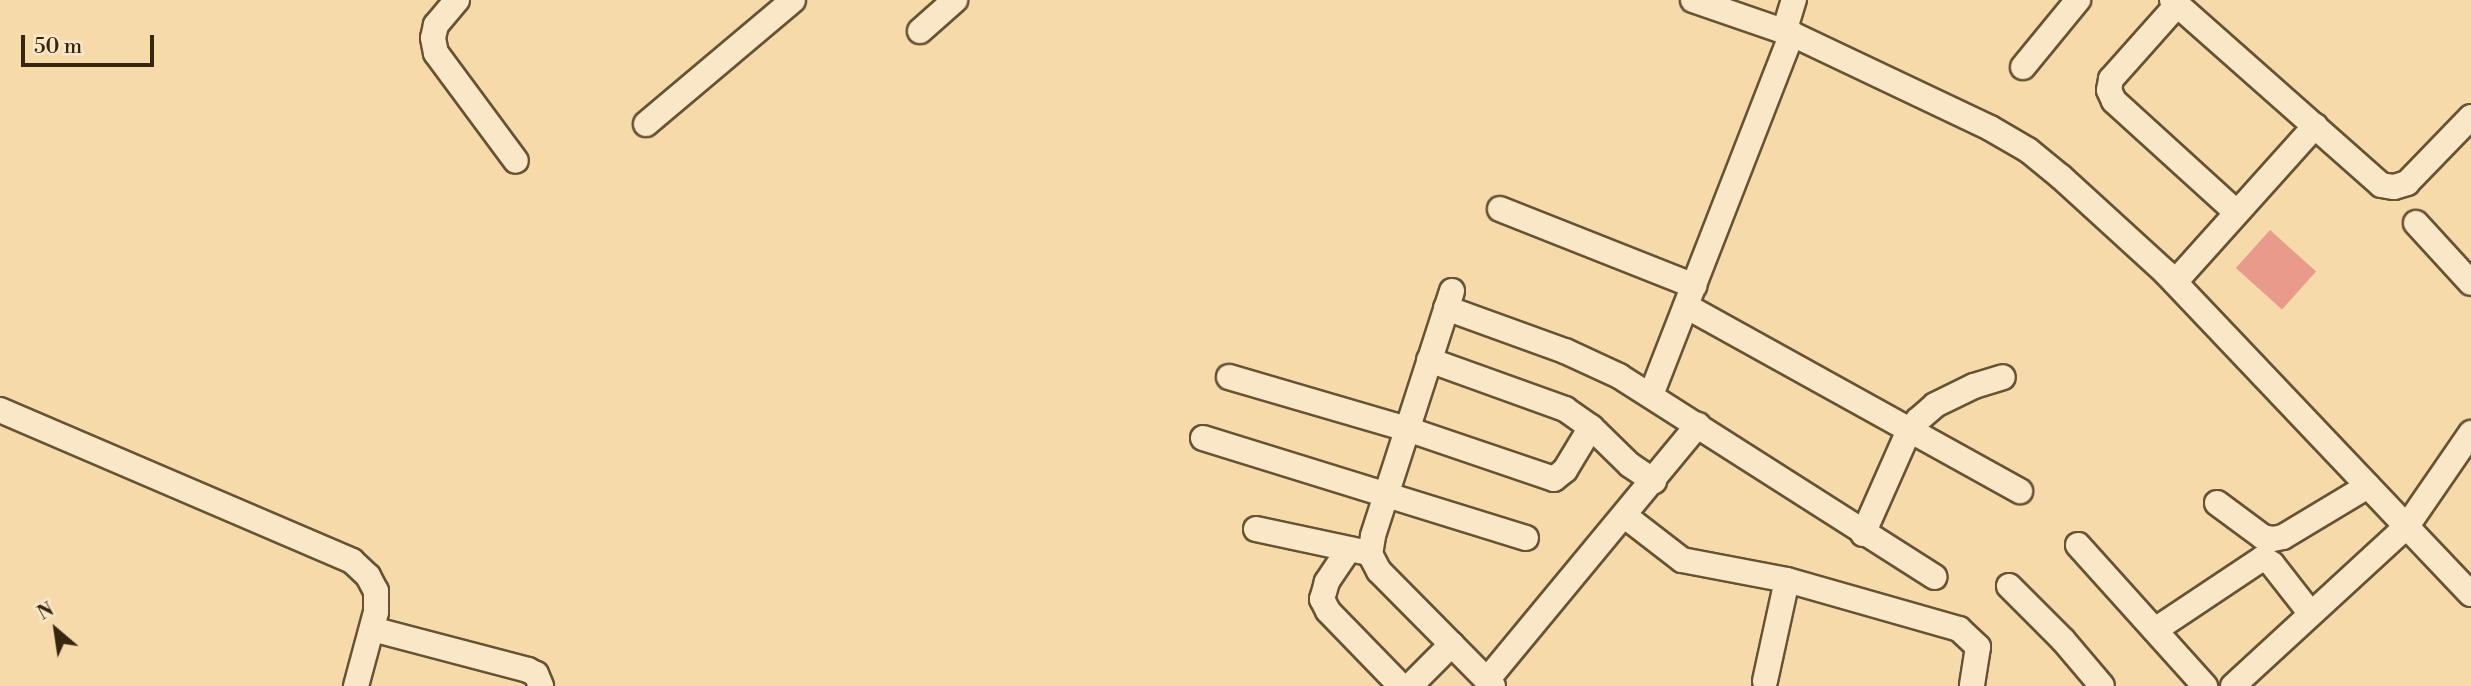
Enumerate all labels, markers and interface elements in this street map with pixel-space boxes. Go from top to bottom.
scale bar [24,21,158,65]
text: 50 m [34,34,82,60]
north arrow [21,595,91,665]
text: N [33,597,58,626]

